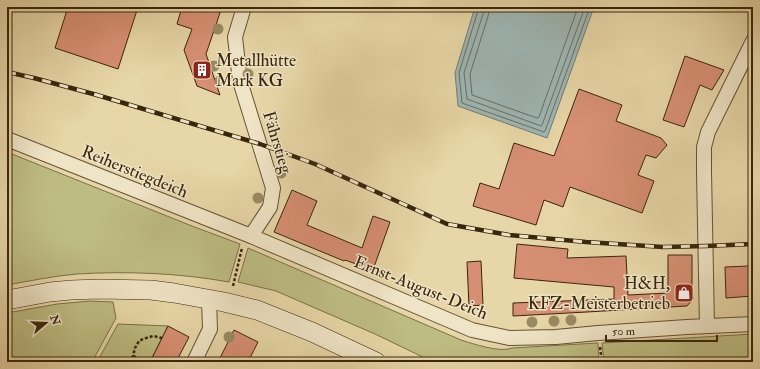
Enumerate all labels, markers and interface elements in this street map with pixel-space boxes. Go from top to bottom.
place label: Metallhütte Mark KG [216,50,296,91]
building icon: Metallhütte Mark KG [191,59,213,81]
street label: Fährstieg [258,108,297,176]
street label: Reiherstiegdeich [79,141,191,202]
street label: Ernst-August-Deich [351,251,491,324]
place label: H&H, KFZ-Meisterbetrieb [528,273,670,314]
shop icon: H&H, KFZ-Meisterbetrieb [673,282,695,304]
north arrow [26,303,66,343]
text: N [47,312,63,328]
scale bar [606,317,717,343]
text: 50 m [612,324,636,339]

